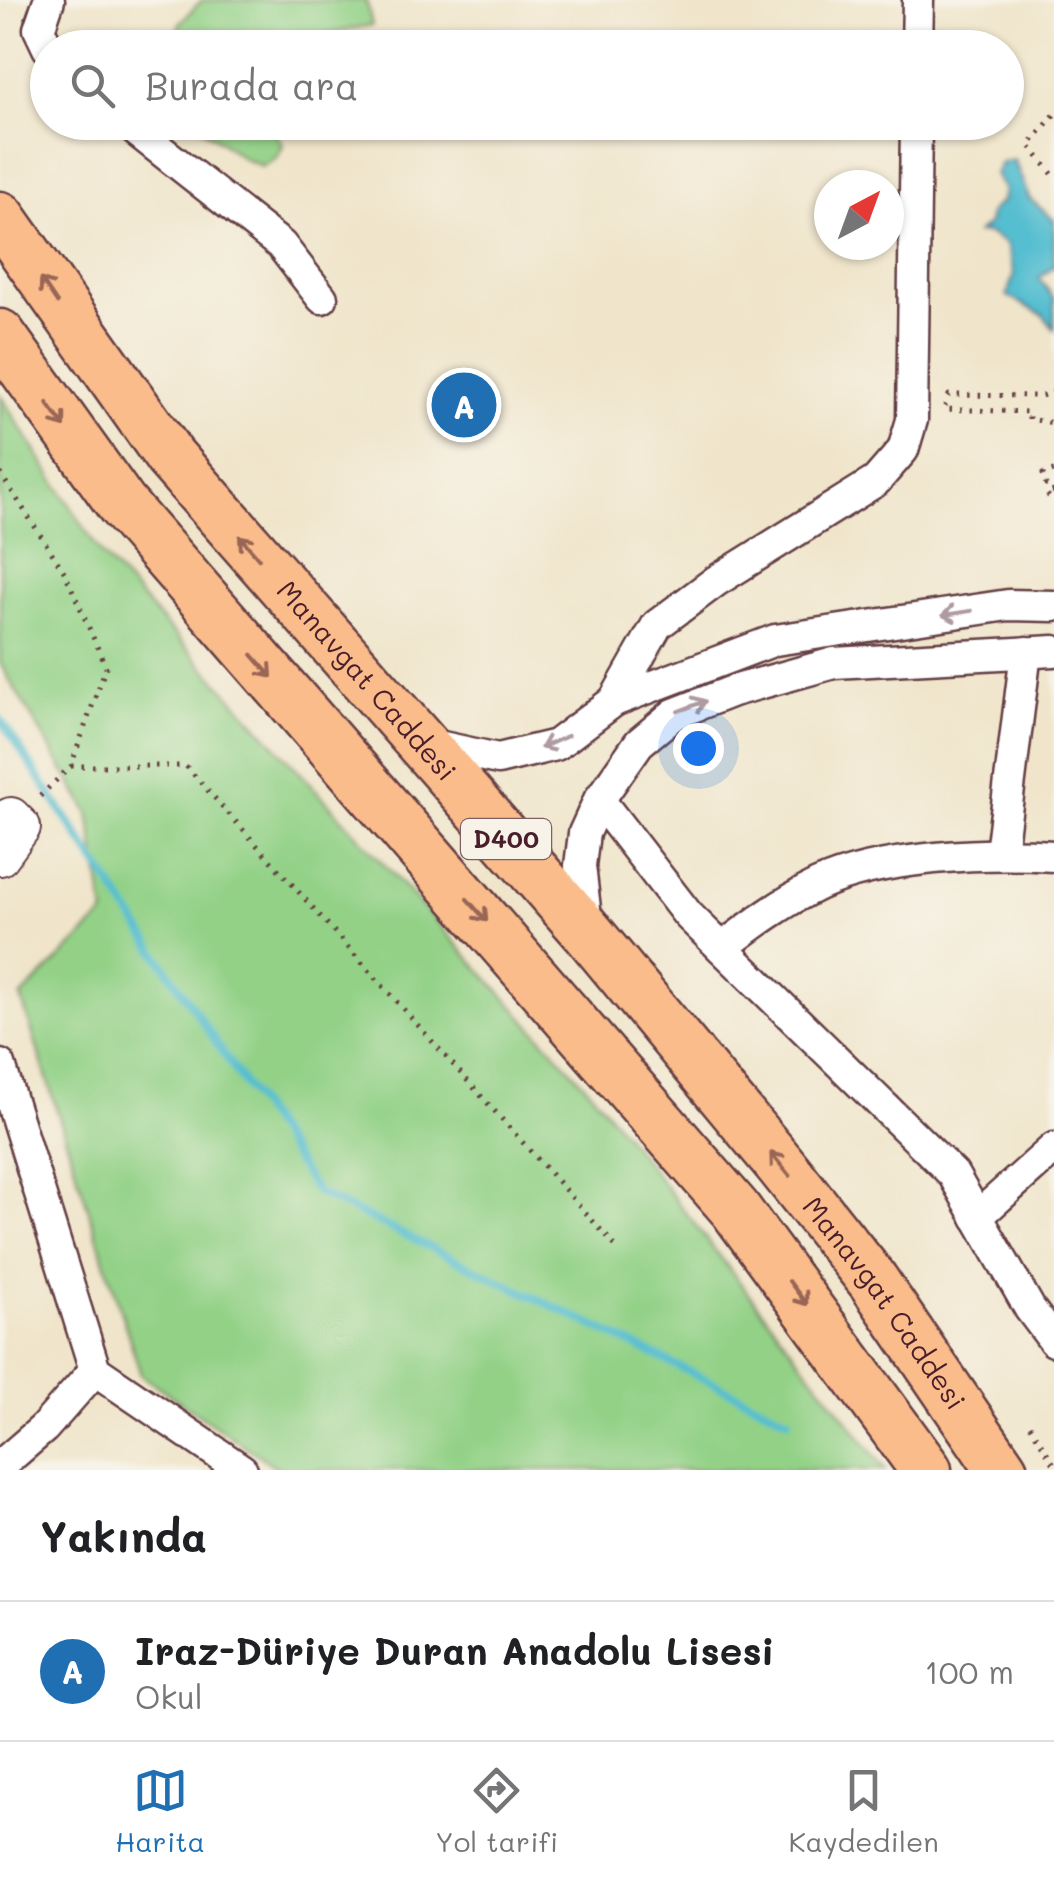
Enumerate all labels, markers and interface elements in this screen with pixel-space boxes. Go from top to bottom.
search box [30,30,1024,140]
icon: search [65,58,120,113]
text: Burada ara [145,60,359,110]
north arrow [814,170,904,260]
one-way arrow [39,278,59,305]
pin: A [432,368,496,442]
one-way arrow [45,401,66,428]
one-way arrow [237,535,260,560]
street label: Manavgat Caddesi [270,572,465,788]
one-way arrow [941,604,974,623]
one-way arrow [251,653,274,678]
one-way arrow [676,696,707,714]
your location [673,723,724,774]
one-way arrow [539,734,569,753]
road number: D400 [461,819,551,859]
one-way arrow [465,896,488,922]
one-way arrow [770,1152,792,1178]
street label: Manavgat Caddesi [796,1189,974,1416]
one-way arrow [787,1279,808,1306]
text: Yakında [40,1508,207,1563]
text: Iraz-Düriye Duran Anadolu Lisesi [135,1625,774,1675]
text: A [61,1650,84,1692]
text: 100 m [924,1650,1014,1692]
text: Okul [135,1675,203,1717]
tab: Harita [115,1763,205,1859]
tab: Yol tarifi [435,1763,558,1859]
tab: Kaydedilen [788,1763,939,1859]

